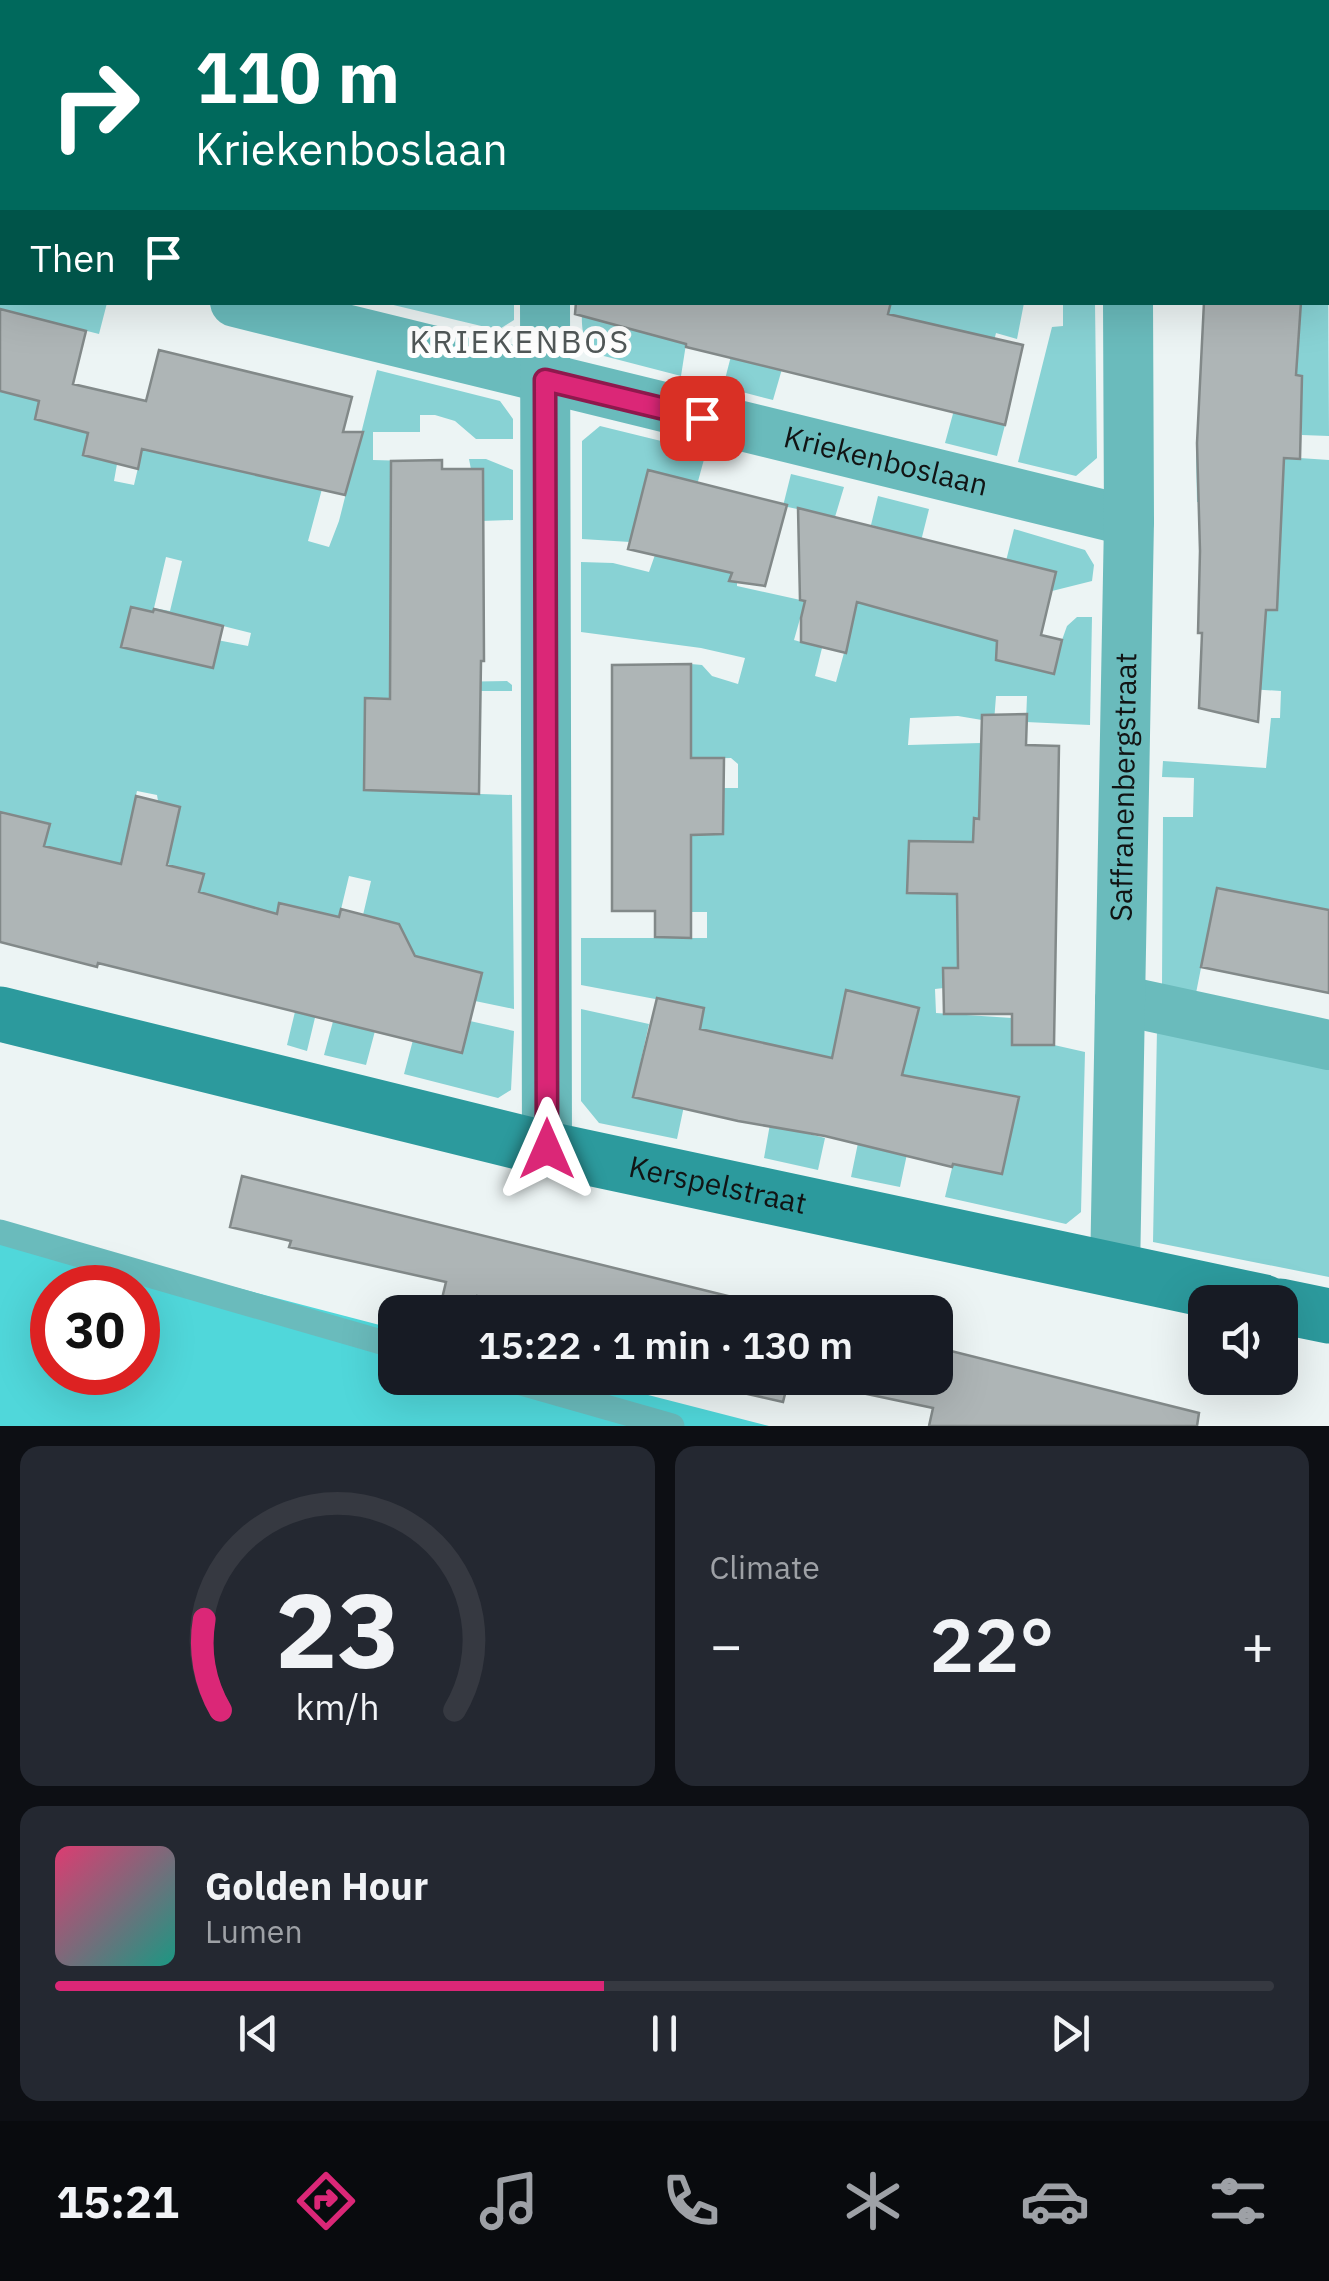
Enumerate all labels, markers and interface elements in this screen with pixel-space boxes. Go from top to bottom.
text: 110 m [195,31,400,122]
icon: right [30,40,160,170]
text: Kriekenboslaan [195,119,508,177]
icon: arrive [136,230,191,285]
text: Then [30,233,116,282]
district label: KRIEKENBOS [410,320,630,362]
pin [660,376,745,461]
icon: arrive [675,391,730,446]
street label: Kriekenboslaan [780,416,992,504]
street label: Saffranenbergstraat [1101,652,1145,922]
position arrow [495,1097,599,1201]
street label: Kerspelstraat [626,1146,811,1222]
speed limit sign: 30 [30,1265,160,1395]
map controls [1188,1285,1298,1395]
button: sound [1188,1285,1298,1395]
text: 15:22 · 1 min · 130 m [478,1320,853,1369]
text: Climate [710,1546,820,1588]
text: 23 [275,1561,400,1697]
text: 22° [929,1595,1054,1693]
text: − [710,1609,743,1680]
text: + [1241,1609,1274,1680]
text: km/h [295,1683,379,1730]
text: Golden Hour [205,1861,428,1910]
text: Lumen [205,1910,303,1952]
icon: previous [231,2006,286,2061]
icon: pause [637,2006,692,2061]
icon: next [1043,2006,1098,2061]
icon: directions [291,2166,361,2236]
icon: music [474,2166,544,2236]
icon: phone [656,2166,726,2236]
icon: climate [838,2166,908,2236]
icon: car [1020,2166,1090,2236]
icon: filters [1203,2166,1273,2236]
text: 15:21 [56,2172,179,2230]

